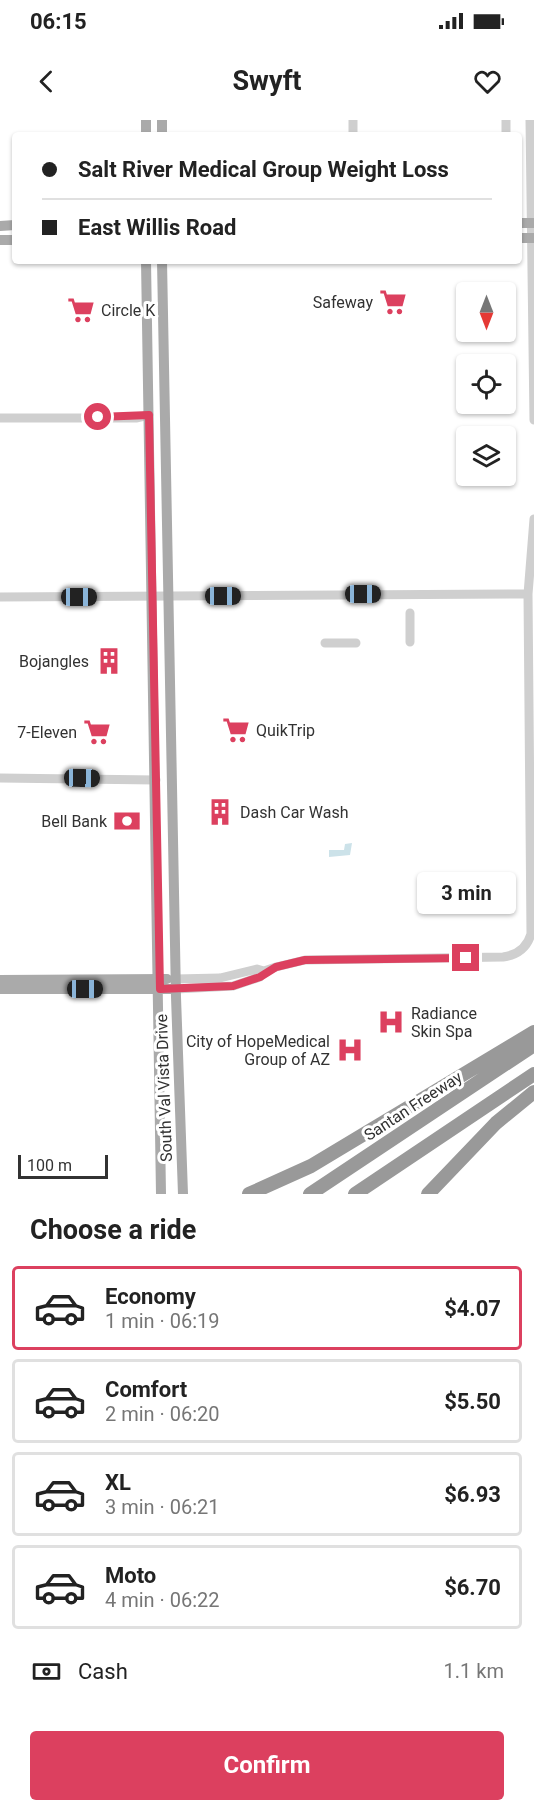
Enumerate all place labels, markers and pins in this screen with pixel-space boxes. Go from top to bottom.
supermarket icon: Safeway [378,287,408,317]
place label: Safeway [313,293,373,312]
supermarket icon: Circle K [66,295,96,325]
place label: Circle K [101,301,156,320]
building icon: Bojangles [94,646,124,676]
place label: Bojangles [19,652,89,671]
supermarket icon: QuikTrip [221,715,251,745]
supermarket icon: 7-Eleven [82,717,112,747]
place label: QuikTrip [256,721,315,740]
place label: 7-Eleven [17,723,77,742]
building icon: Dash Car Wash [205,797,235,827]
place label: Dash Car Wash [240,803,348,822]
bank icon: Bell Bank [112,806,142,836]
place label: Bell Bank [41,812,108,831]
place label: Radiance Skin Spa [411,1004,477,1041]
hospital icon: Radiance Skin Spa [376,1007,406,1037]
place label: City of HopeMedical Group of AZ [186,1032,330,1069]
hospital icon: City of HopeMedical Group of AZ [335,1035,365,1065]

